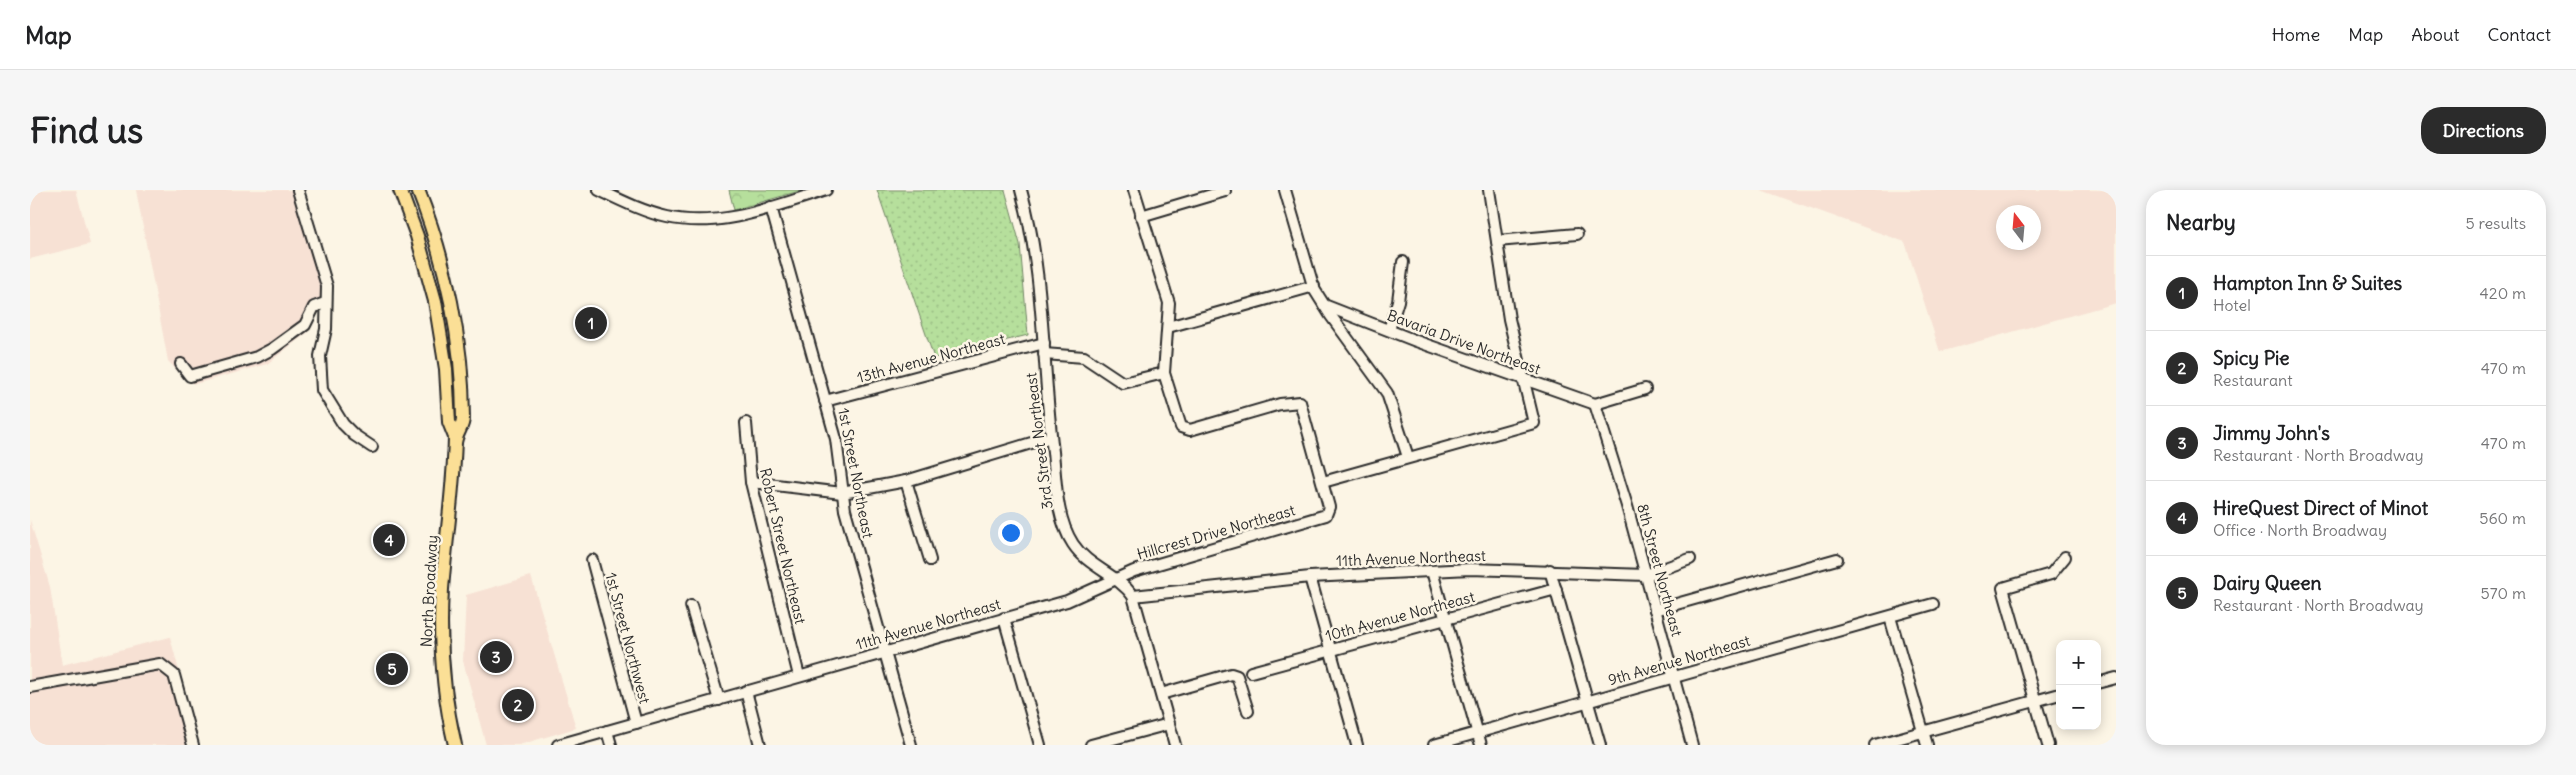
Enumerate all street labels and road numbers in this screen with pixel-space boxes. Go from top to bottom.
street label: Bavaria Drive Northeast [1385,305,1543,379]
street label: 13th Avenue Northeast [855,329,1007,387]
street label: 3rd Street Northeast [1021,372,1057,510]
street label: 1st Street Northeast [834,406,878,540]
street label: Robert Street Northeast [756,466,810,626]
street label: Hillcrest Drive Northeast [1135,500,1297,564]
street label: 8th Street Northeast [1633,502,1687,638]
street label: North Broadway [417,534,441,648]
street label: 11th Avenue Northeast [1336,546,1486,570]
street label: 1st Street Northwest [601,570,655,706]
street label: 10th Avenue Northeast [1323,587,1477,645]
street label: 11th Avenue Northeast [853,594,1003,654]
street label: 9th Avenue Northeast [1606,631,1752,689]

